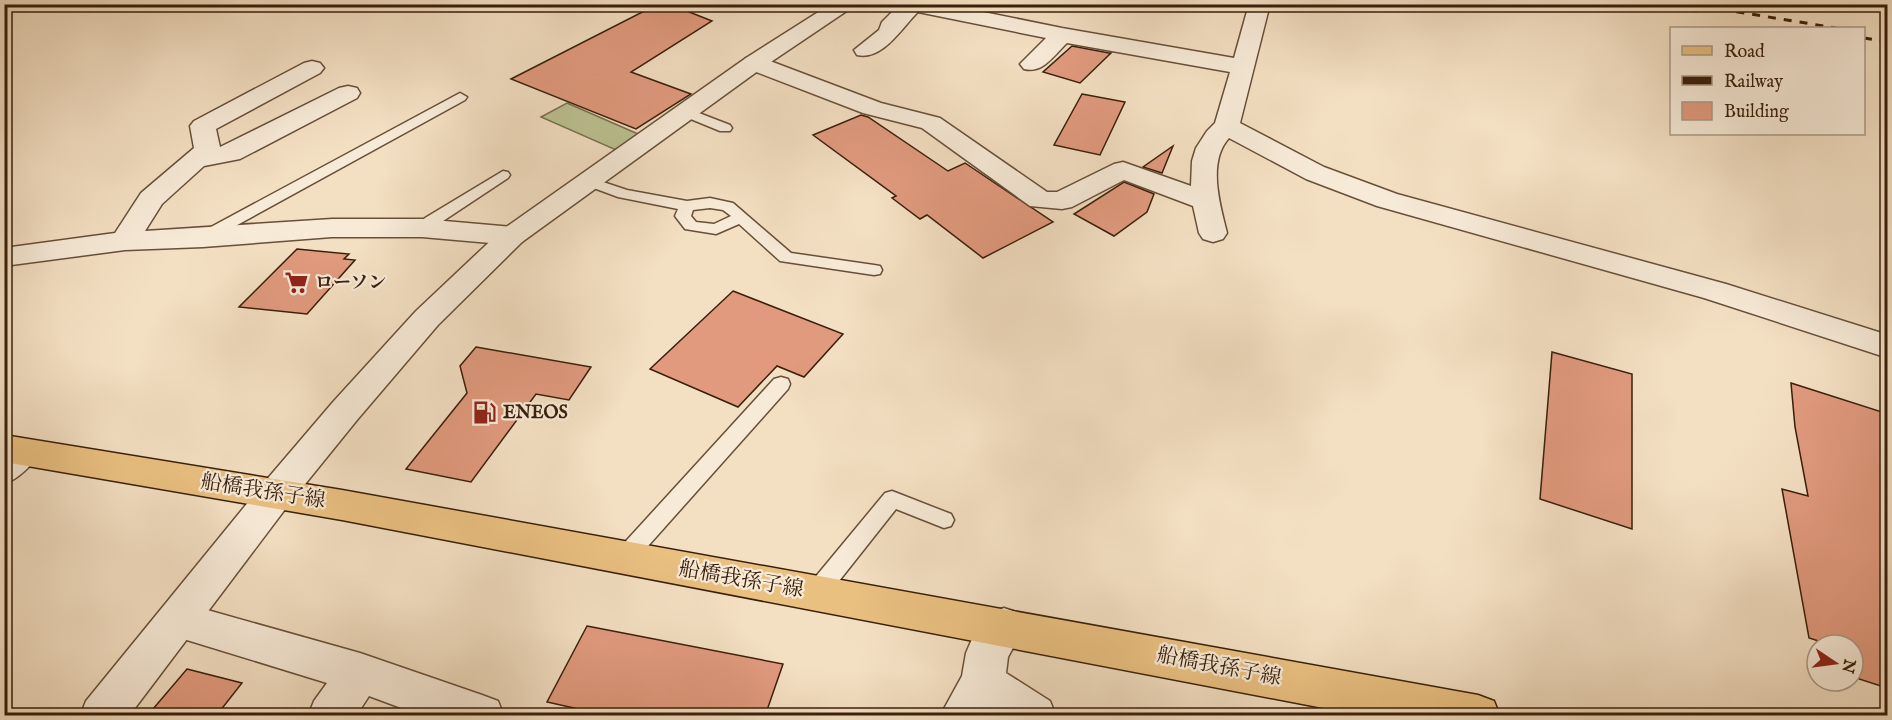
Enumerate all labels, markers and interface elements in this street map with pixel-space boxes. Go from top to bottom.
legend [1670,27,1865,135]
text: Road [1724,41,1765,64]
text: Railway [1724,71,1783,94]
text: Building [1724,101,1789,124]
supermarket icon: ローソン [284,270,310,296]
place label: ローソン [315,272,386,295]
fuel station icon: ENEOS [472,400,498,426]
place label: ENEOS [503,402,568,425]
street label: 船橋我孫子線 [199,469,327,515]
street label: 船橋我孫子線 [677,556,805,604]
north arrow [1805,633,1865,693]
street label: 船橋我孫子線 [1155,642,1283,692]
text: N [1836,656,1859,675]

